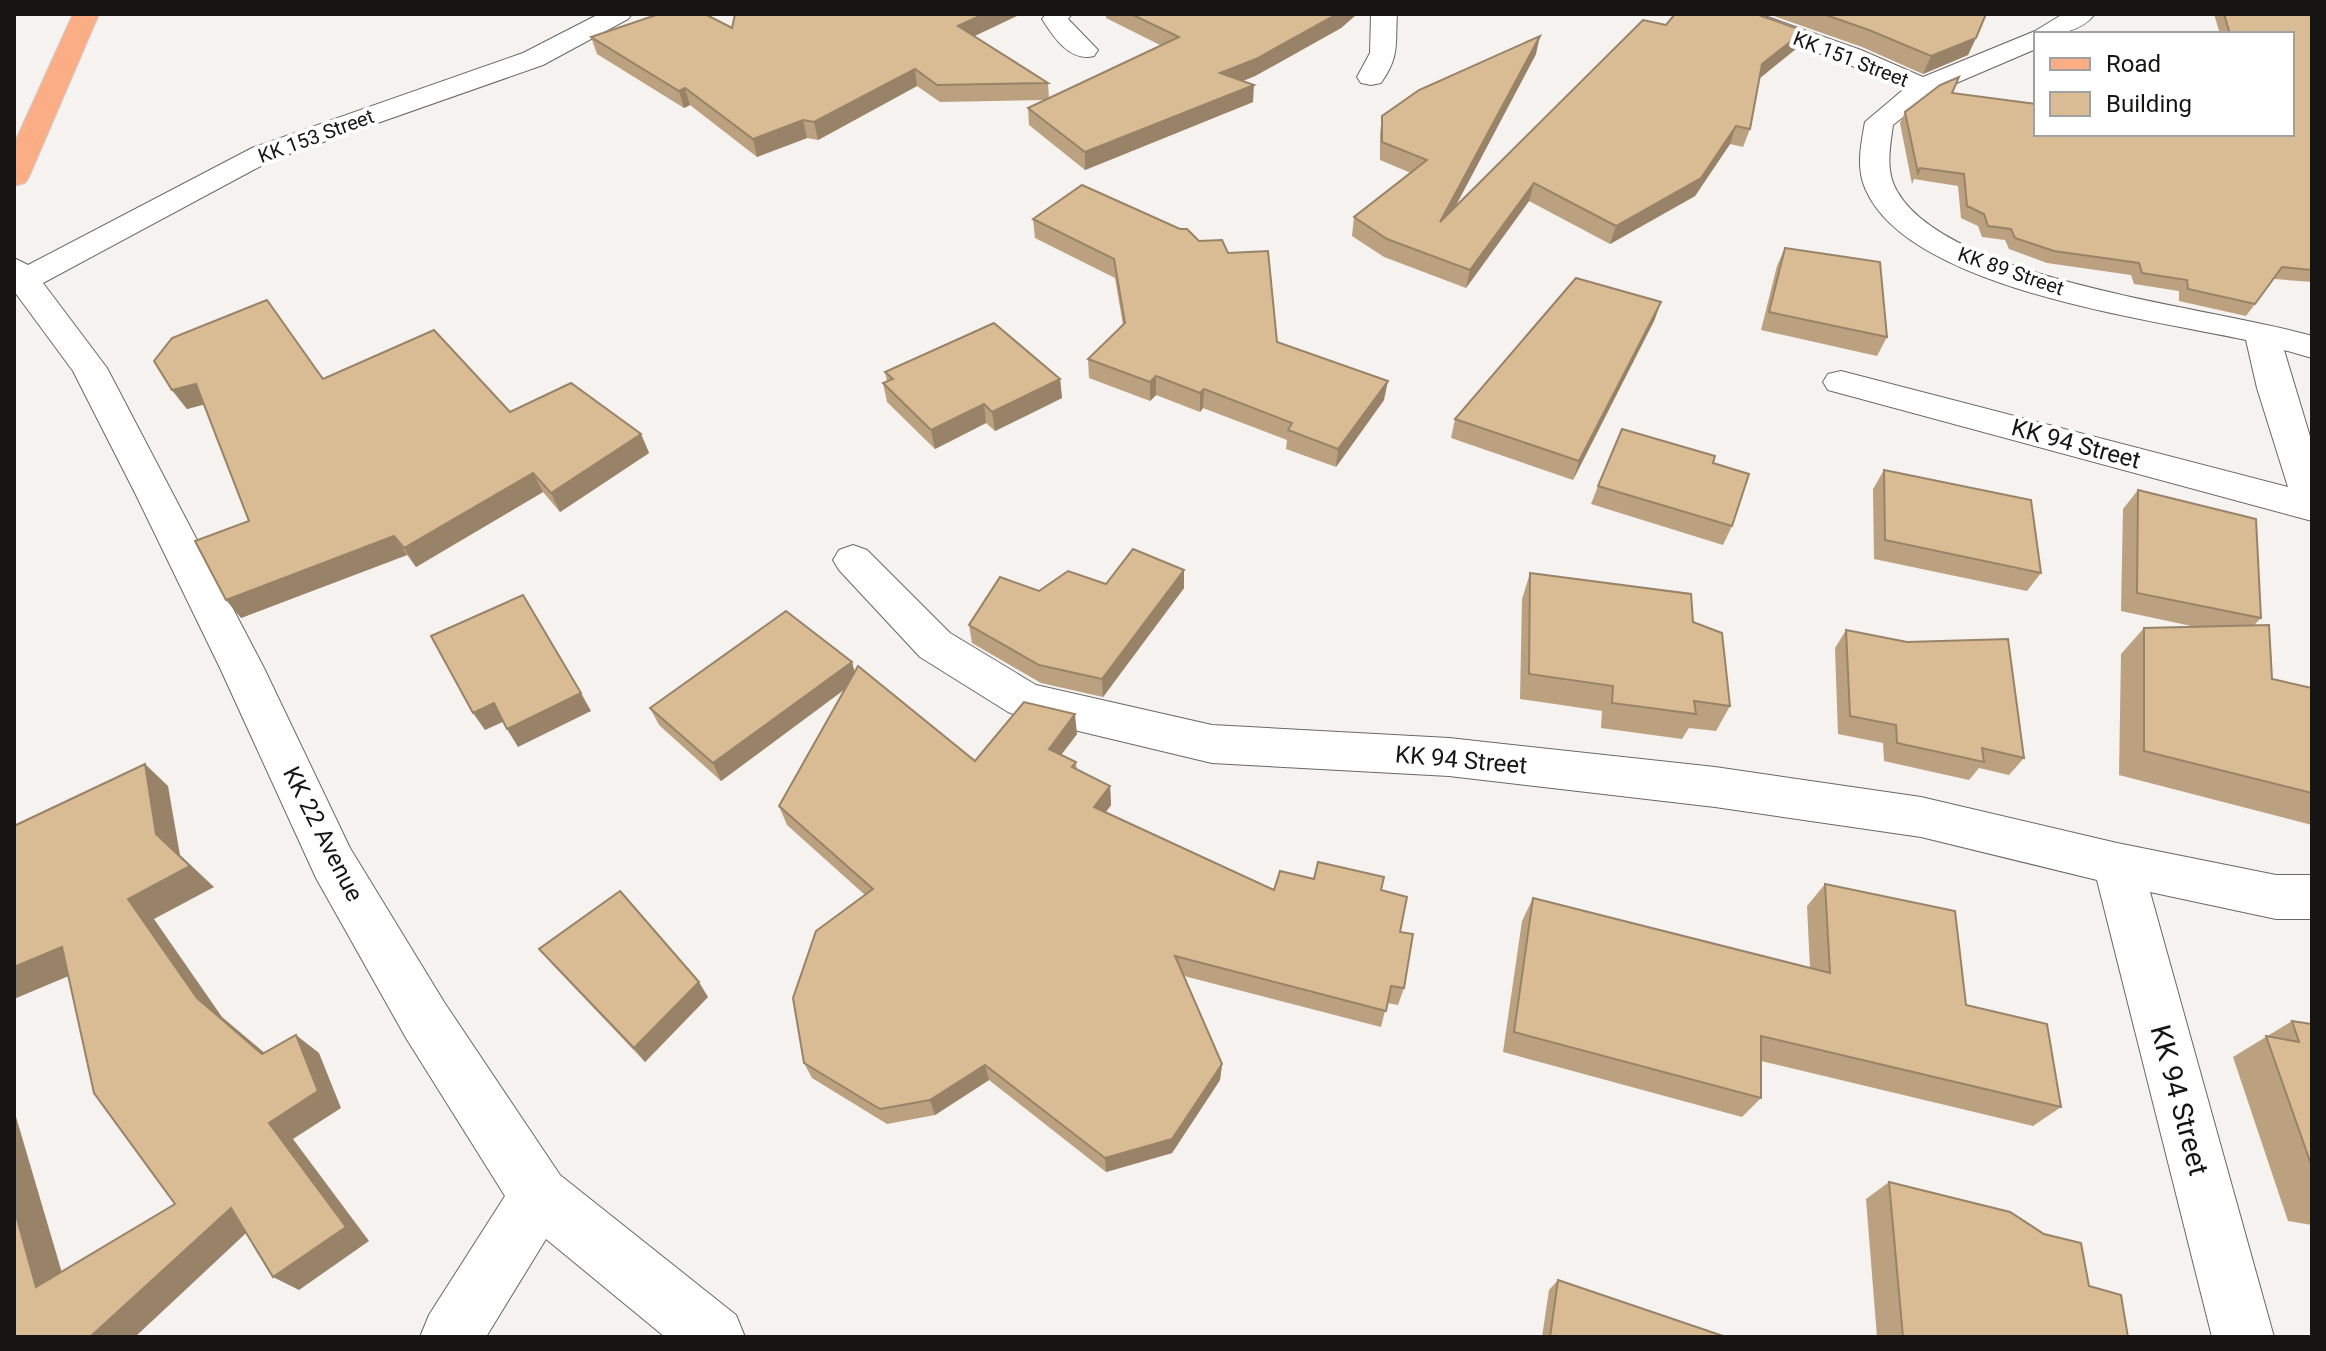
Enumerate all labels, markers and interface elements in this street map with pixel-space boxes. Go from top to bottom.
street label: KK 151 Street [1790,26,1912,92]
legend [2034,32,2294,136]
text: Road [2106,50,2161,78]
text: Building [2106,90,2192,118]
street label: KK 153 Street [255,104,377,168]
street label: KK 89 Street [1955,242,2067,300]
street label: KK 94 Street [2008,413,2144,475]
street label: KK 94 Street [1394,740,1528,780]
street label: KK 22 Avenue [277,762,369,906]
street label: KK 94 Street [2144,1021,2215,1179]

